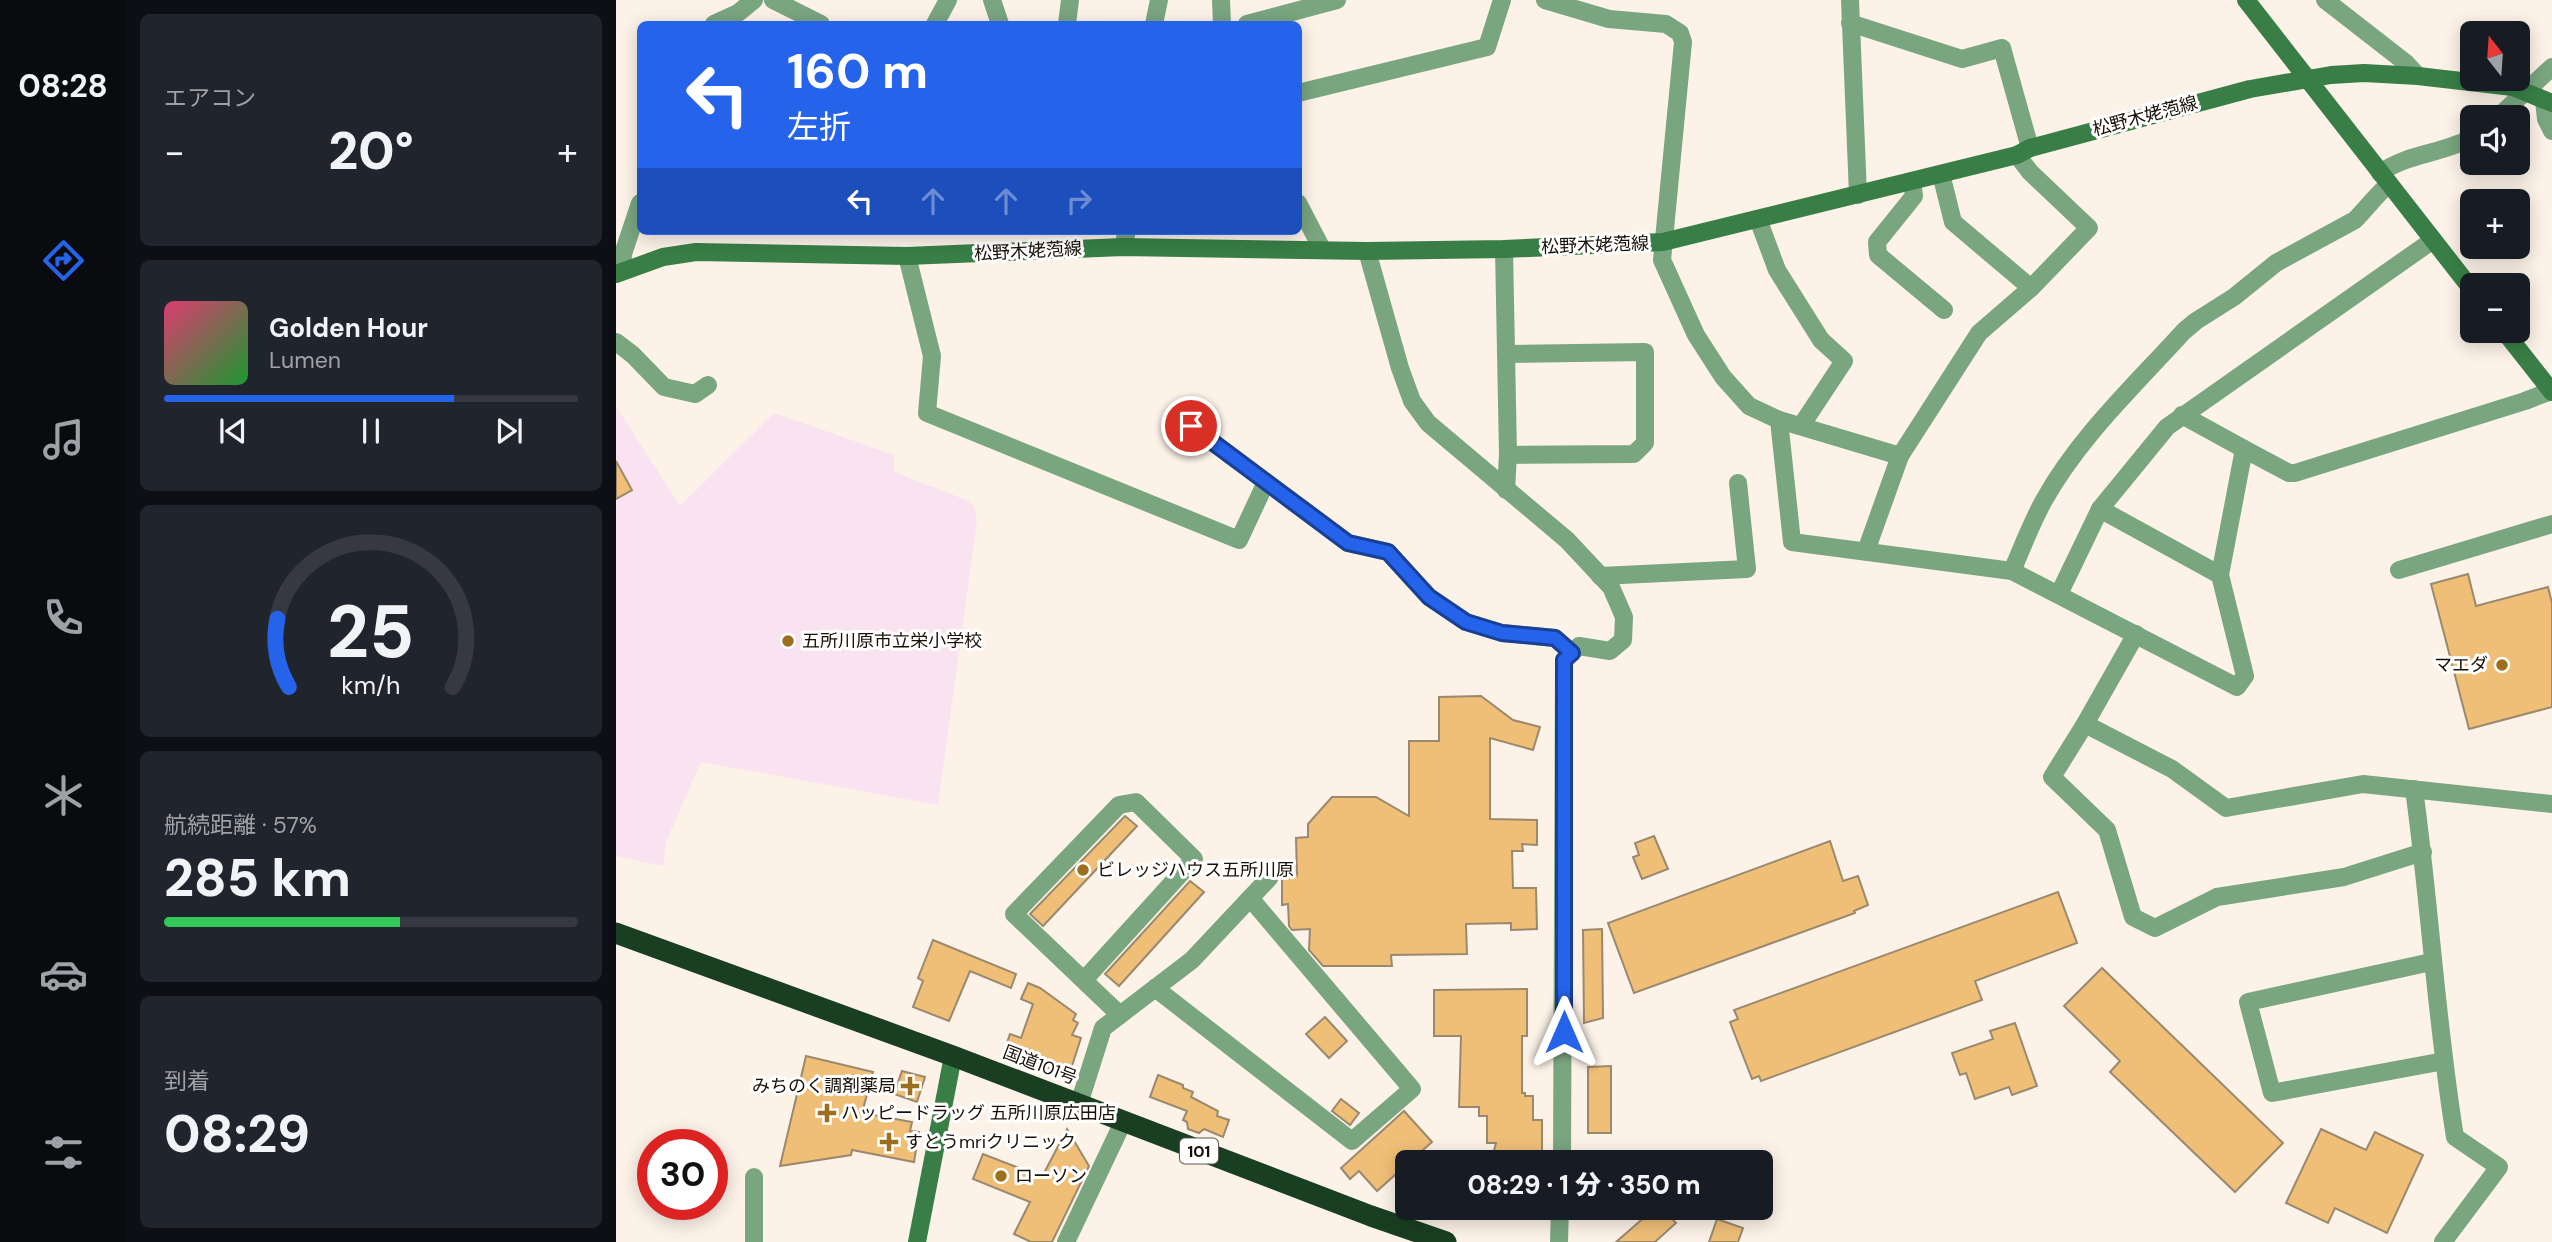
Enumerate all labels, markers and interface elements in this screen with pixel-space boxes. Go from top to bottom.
north arrow [2460,21,2530,91]
map controls [2460,21,2530,343]
text: 160 m [787,39,928,103]
icon: left [672,49,763,140]
text: 08:28 [18,65,108,107]
text: エアコン [164,83,256,113]
street label: 松野木姥萢線 [2090,90,2200,142]
button: sound [2460,105,2530,175]
text: 左折 [787,106,851,148]
text: 20° [328,117,414,185]
text: − [164,127,185,177]
text: + [557,127,578,177]
icon: left [841,182,879,220]
icon: ahead [914,182,952,220]
icon: ahead [987,182,1025,220]
icon: right [1060,182,1098,220]
button: + [2460,189,2530,259]
street label: 松野木姥萢線 [1541,231,1649,259]
icon: directions [39,236,88,285]
street label: 松野木姥萢線 [973,236,1083,266]
button: − [2460,273,2530,343]
text: Golden Hour [269,311,428,345]
text: Lumen [269,345,341,375]
pin [1161,396,1221,456]
icon: arrive [1172,407,1210,445]
icon: previous [214,412,252,450]
icon: pause [352,412,390,450]
icon: next [490,412,528,450]
icon: music [39,415,88,464]
text: 25 [327,585,415,680]
icon: phone [39,593,88,642]
place label: 五所川原市立栄小学校 [802,629,982,653]
marker: 五所川原市立栄小学校 [780,633,796,649]
place label: マエダ [2434,653,2488,677]
marker: マエダ [2494,657,2510,673]
text: km/h [341,669,401,702]
icon: climate [39,771,88,820]
text: 航続距離 · 57% [164,810,317,840]
text: 285 km [164,844,351,912]
place label: ビレッジハウス五所川原 [1097,858,1294,882]
marker: ビレッジハウス五所川原 [1075,862,1091,878]
icon: car [39,950,88,999]
position arrow [1527,995,1601,1069]
street label: 国道101号 [1000,1040,1080,1090]
text: 到着 [164,1066,210,1096]
place label: みちのく調剤薬局 [752,1074,896,1098]
marker: みちのく調剤薬局 [902,1078,918,1094]
text: 08:29 [164,1100,310,1168]
place label: ハッピードラッグ 五所川原広田店 [841,1101,1116,1125]
marker: ハッピードラッグ 五所川原広田店 [819,1105,835,1121]
icon: filters [39,1128,88,1177]
speed limit sign: 30 [637,1129,728,1220]
place label: すとうmriクリニック [905,1130,1076,1154]
marker: すとうmriクリニック [879,1132,899,1152]
road number: 101 [1180,1138,1218,1163]
place label: ローソン [1015,1164,1087,1188]
marker: ローソン [993,1168,1009,1184]
text: 08:29 · 1 分 · 350 m [1467,1168,1701,1202]

